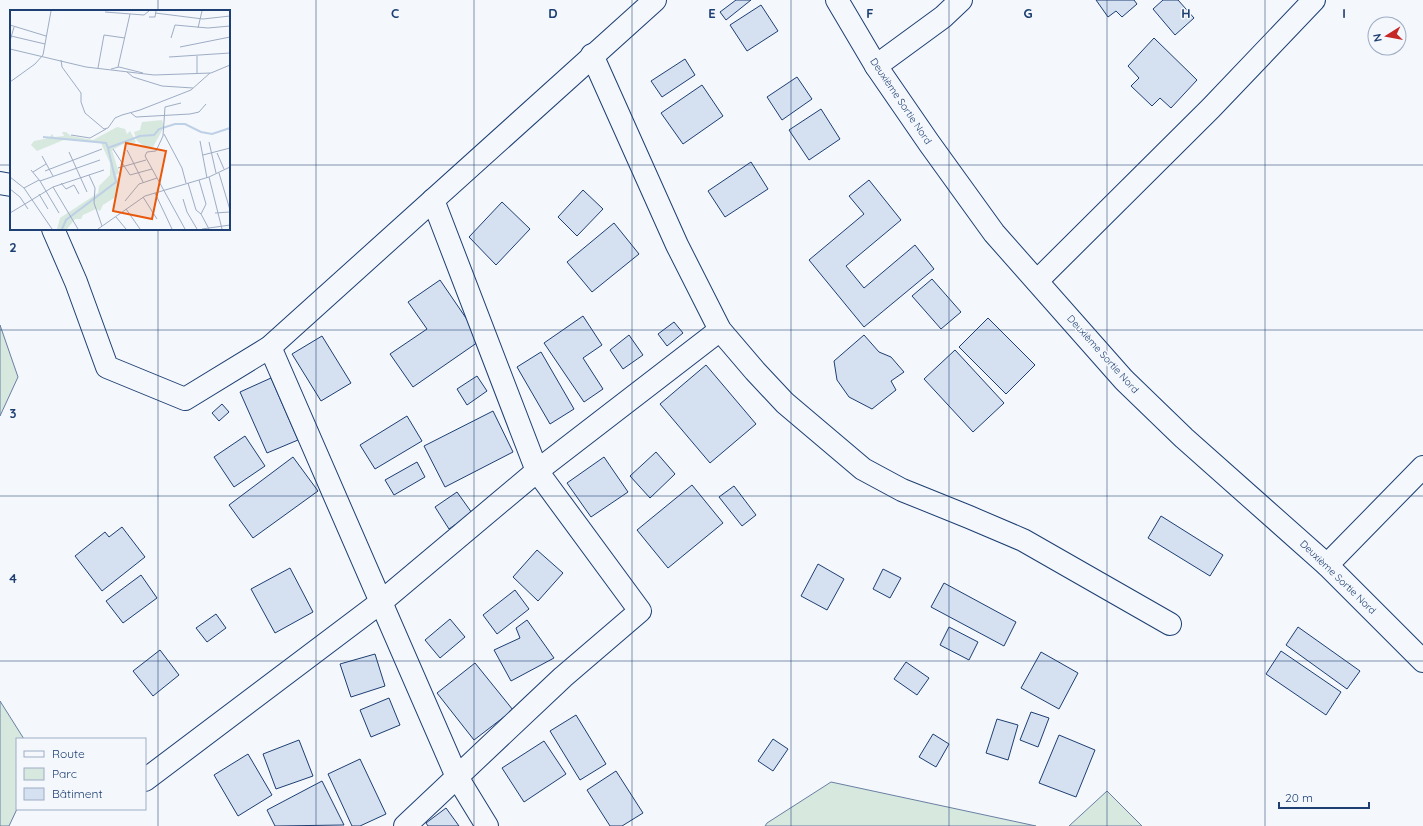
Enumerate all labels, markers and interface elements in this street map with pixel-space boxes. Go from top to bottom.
text: C [391,5,399,21]
text: D [548,5,558,21]
text: E [708,5,716,21]
text: F [866,5,874,21]
text: G [1023,5,1033,21]
text: H [1181,5,1191,21]
text: I [1342,5,1346,21]
inset map [10,10,230,230]
north arrow [1367,16,1407,56]
text: N [1370,33,1385,43]
street label: Deuxième Sortie Nord [867,55,935,147]
text: 2 [9,239,17,255]
street label: Deuxième Sortie Nord [1064,312,1142,396]
text: 3 [10,405,17,421]
street label: Deuxième Sortie Nord [1297,537,1379,617]
text: 4 [9,570,17,586]
legend [16,738,146,810]
text: Route [52,746,85,761]
text: Parc [52,766,77,781]
scale bar [1279,784,1369,810]
text: Bâtiment [52,786,102,801]
text: 20 m [1285,790,1313,805]

